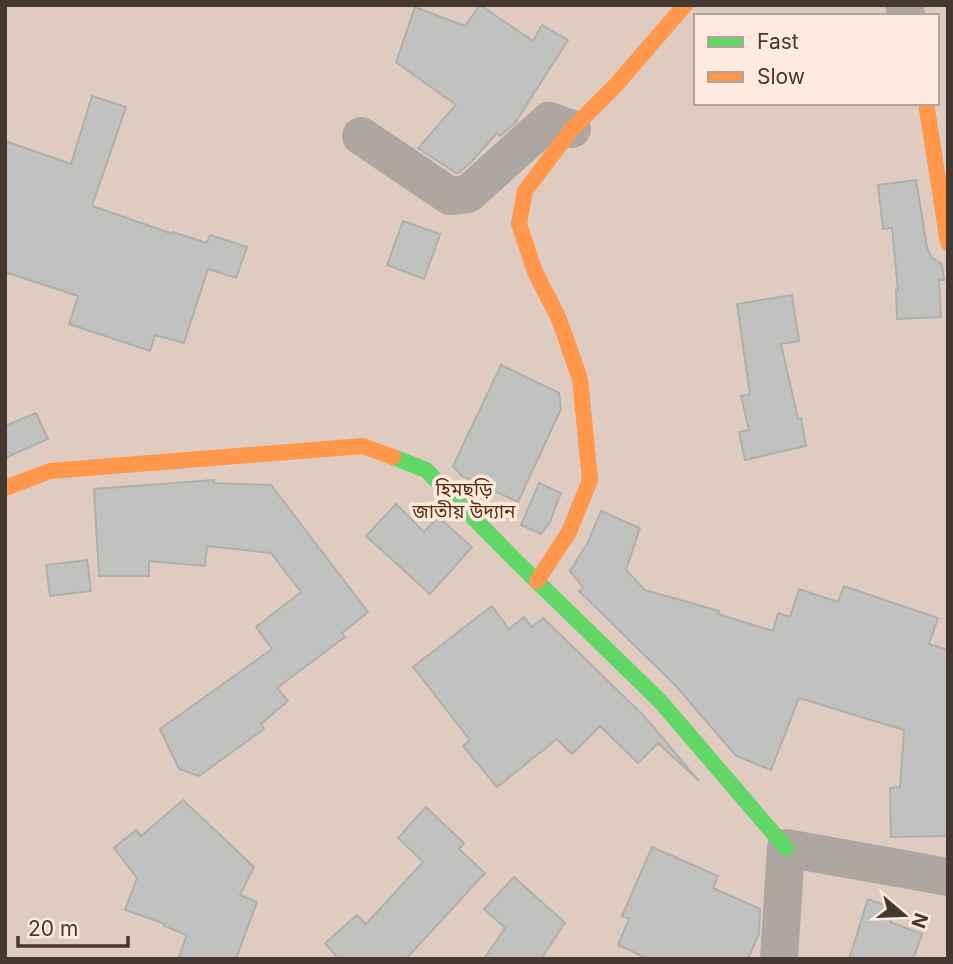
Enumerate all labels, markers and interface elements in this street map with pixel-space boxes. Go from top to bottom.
legend [694,14,939,105]
text: Fast [757,29,799,54]
text: Slow [757,64,805,89]
park label: হিমছড়ি জাতীয় উদ্যান [412,478,516,523]
north arrow [869,880,939,950]
scale bar [18,904,128,948]
text: N [906,910,933,931]
text: 20 m [28,916,78,941]

